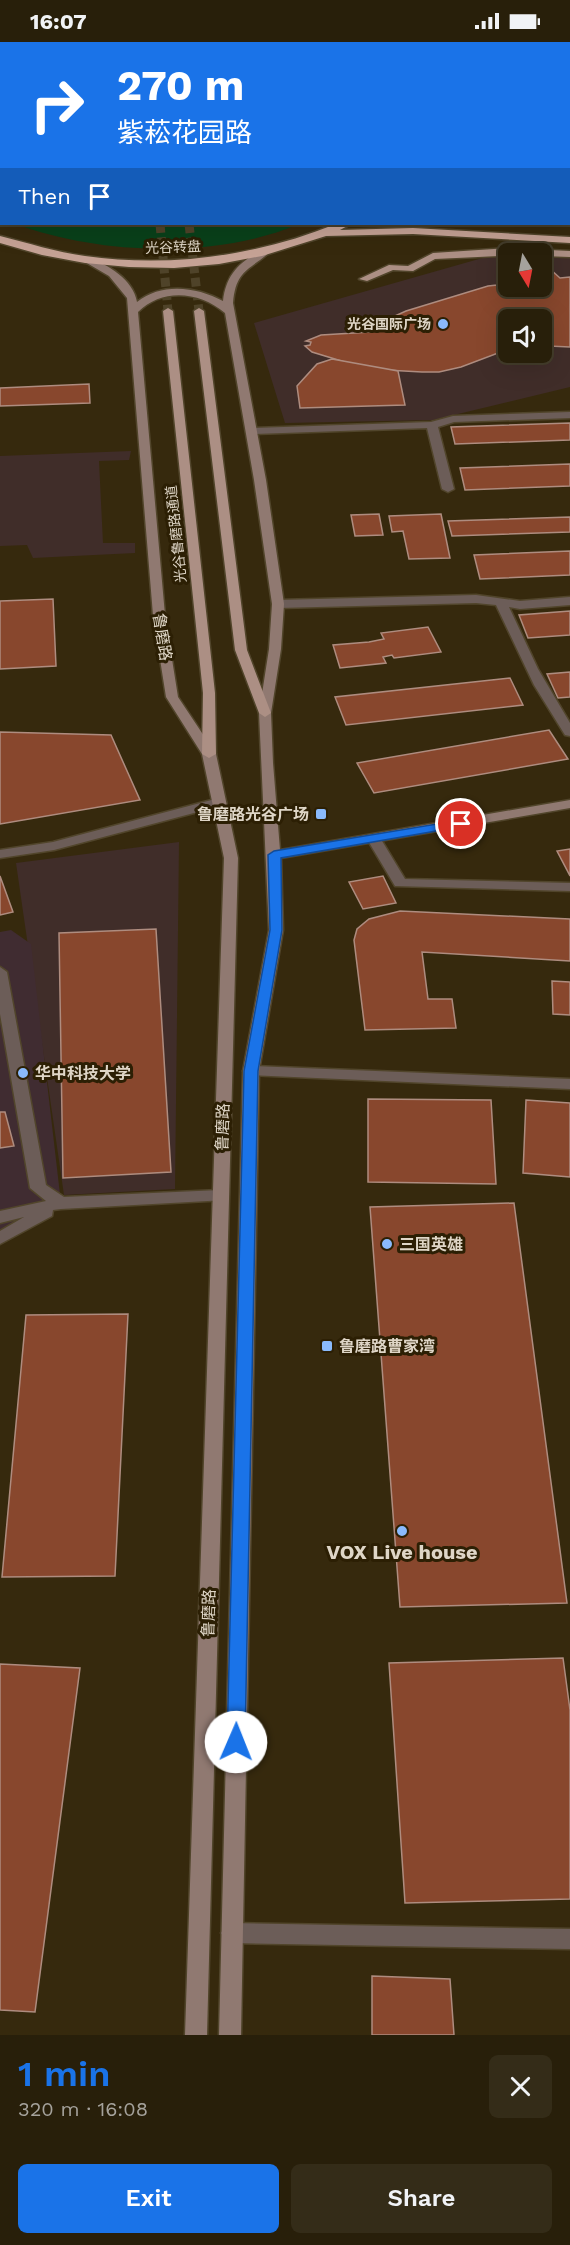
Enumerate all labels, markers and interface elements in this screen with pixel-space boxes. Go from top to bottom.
text: 16:07 [30,9,87,34]
text: 270 m [117,61,244,110]
icon: right [18,66,96,144]
text: 紫菘花园路 [117,117,252,149]
icon: arrive [83,180,116,213]
text: Then [18,184,71,209]
street label: 光谷转盘 [145,238,201,256]
north arrow [498,243,552,297]
map controls [498,243,552,363]
button: sound [498,309,552,363]
place label: 光谷国际广场 [347,316,431,332]
marker: 光谷国际广场 [436,317,450,331]
street label: 光谷鲁磨路通道 [163,484,189,584]
street label: 鲁磨路 [149,612,176,662]
pin [435,798,486,849]
place label: 鲁磨路光谷广场 [197,805,309,824]
marker: 鲁磨路光谷广场 [314,807,328,821]
icon: arrive [444,807,477,840]
place label: 华中科技大学 [35,1064,131,1083]
marker: 华中科技大学 [16,1066,30,1080]
street label: 鲁磨路 [212,1103,233,1151]
place label: 三国英雄 [399,1235,463,1254]
marker: 三国英雄 [380,1237,394,1251]
place label: 鲁磨路曹家湾 [339,1337,435,1356]
marker: 鲁磨路曹家湾 [320,1339,334,1353]
marker: VOX Live house [395,1524,409,1538]
place label: VOX Live house [326,1540,478,1564]
street label: 鲁磨路 [198,1589,219,1637]
position arrow [204,1710,268,1774]
text: 1 min [18,2053,110,2095]
button: close [489,2055,552,2118]
text: 320 m · 16:08 [18,2097,148,2121]
button: Exit [18,2164,279,2233]
button: Share [291,2164,552,2233]

